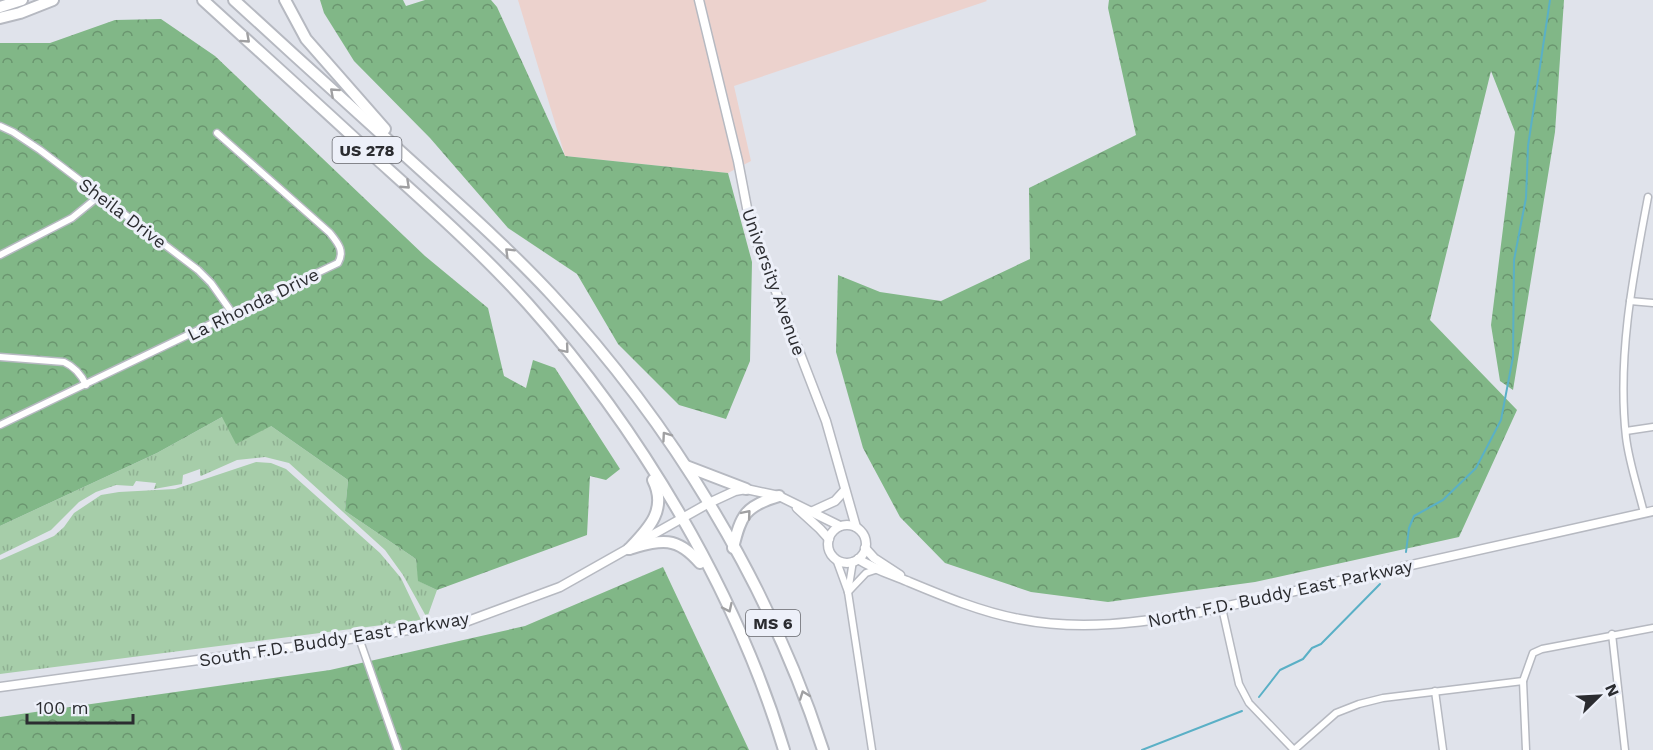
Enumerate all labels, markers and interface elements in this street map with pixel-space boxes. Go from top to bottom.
one-way arrow [239,32,250,43]
one-way arrow [331,88,341,99]
road number: US 278 [332,137,401,163]
street label: Sheila Drive [75,173,171,253]
one-way arrow [399,178,410,189]
street label: University Avenue [738,206,810,358]
one-way arrow [505,248,515,259]
street label: La Rhonda Drive [184,263,322,345]
one-way arrow [558,342,569,353]
one-way arrow [662,432,673,443]
one-way arrow [740,510,751,521]
street label: North F.D. Buddy East Parkway [1146,554,1415,631]
one-way arrow [721,602,733,613]
street label: South F.D. Buddy East Parkway [197,607,471,671]
road number: MS 6 [746,610,800,636]
north arrow [1569,666,1629,726]
text: N [1601,681,1623,699]
scale bar [27,687,134,725]
one-way arrow [798,690,811,701]
text: 100 m [36,697,89,718]

